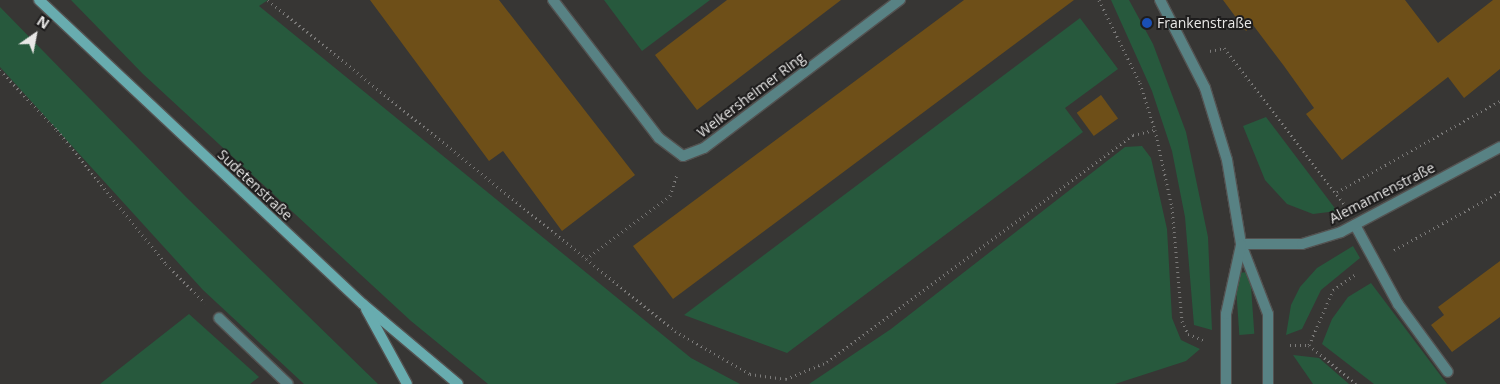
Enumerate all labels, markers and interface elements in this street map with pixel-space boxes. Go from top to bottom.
north arrow [10,10,60,60]
text: N [33,11,53,33]
place label: Frankenstraße [1157,15,1252,31]
marker: Frankenstraße [1141,17,1153,29]
street label: Weikersheimer Ring [694,49,808,141]
street label: Sudetenstraße [214,146,296,224]
street label: Alemannenstraße [1326,159,1438,227]

